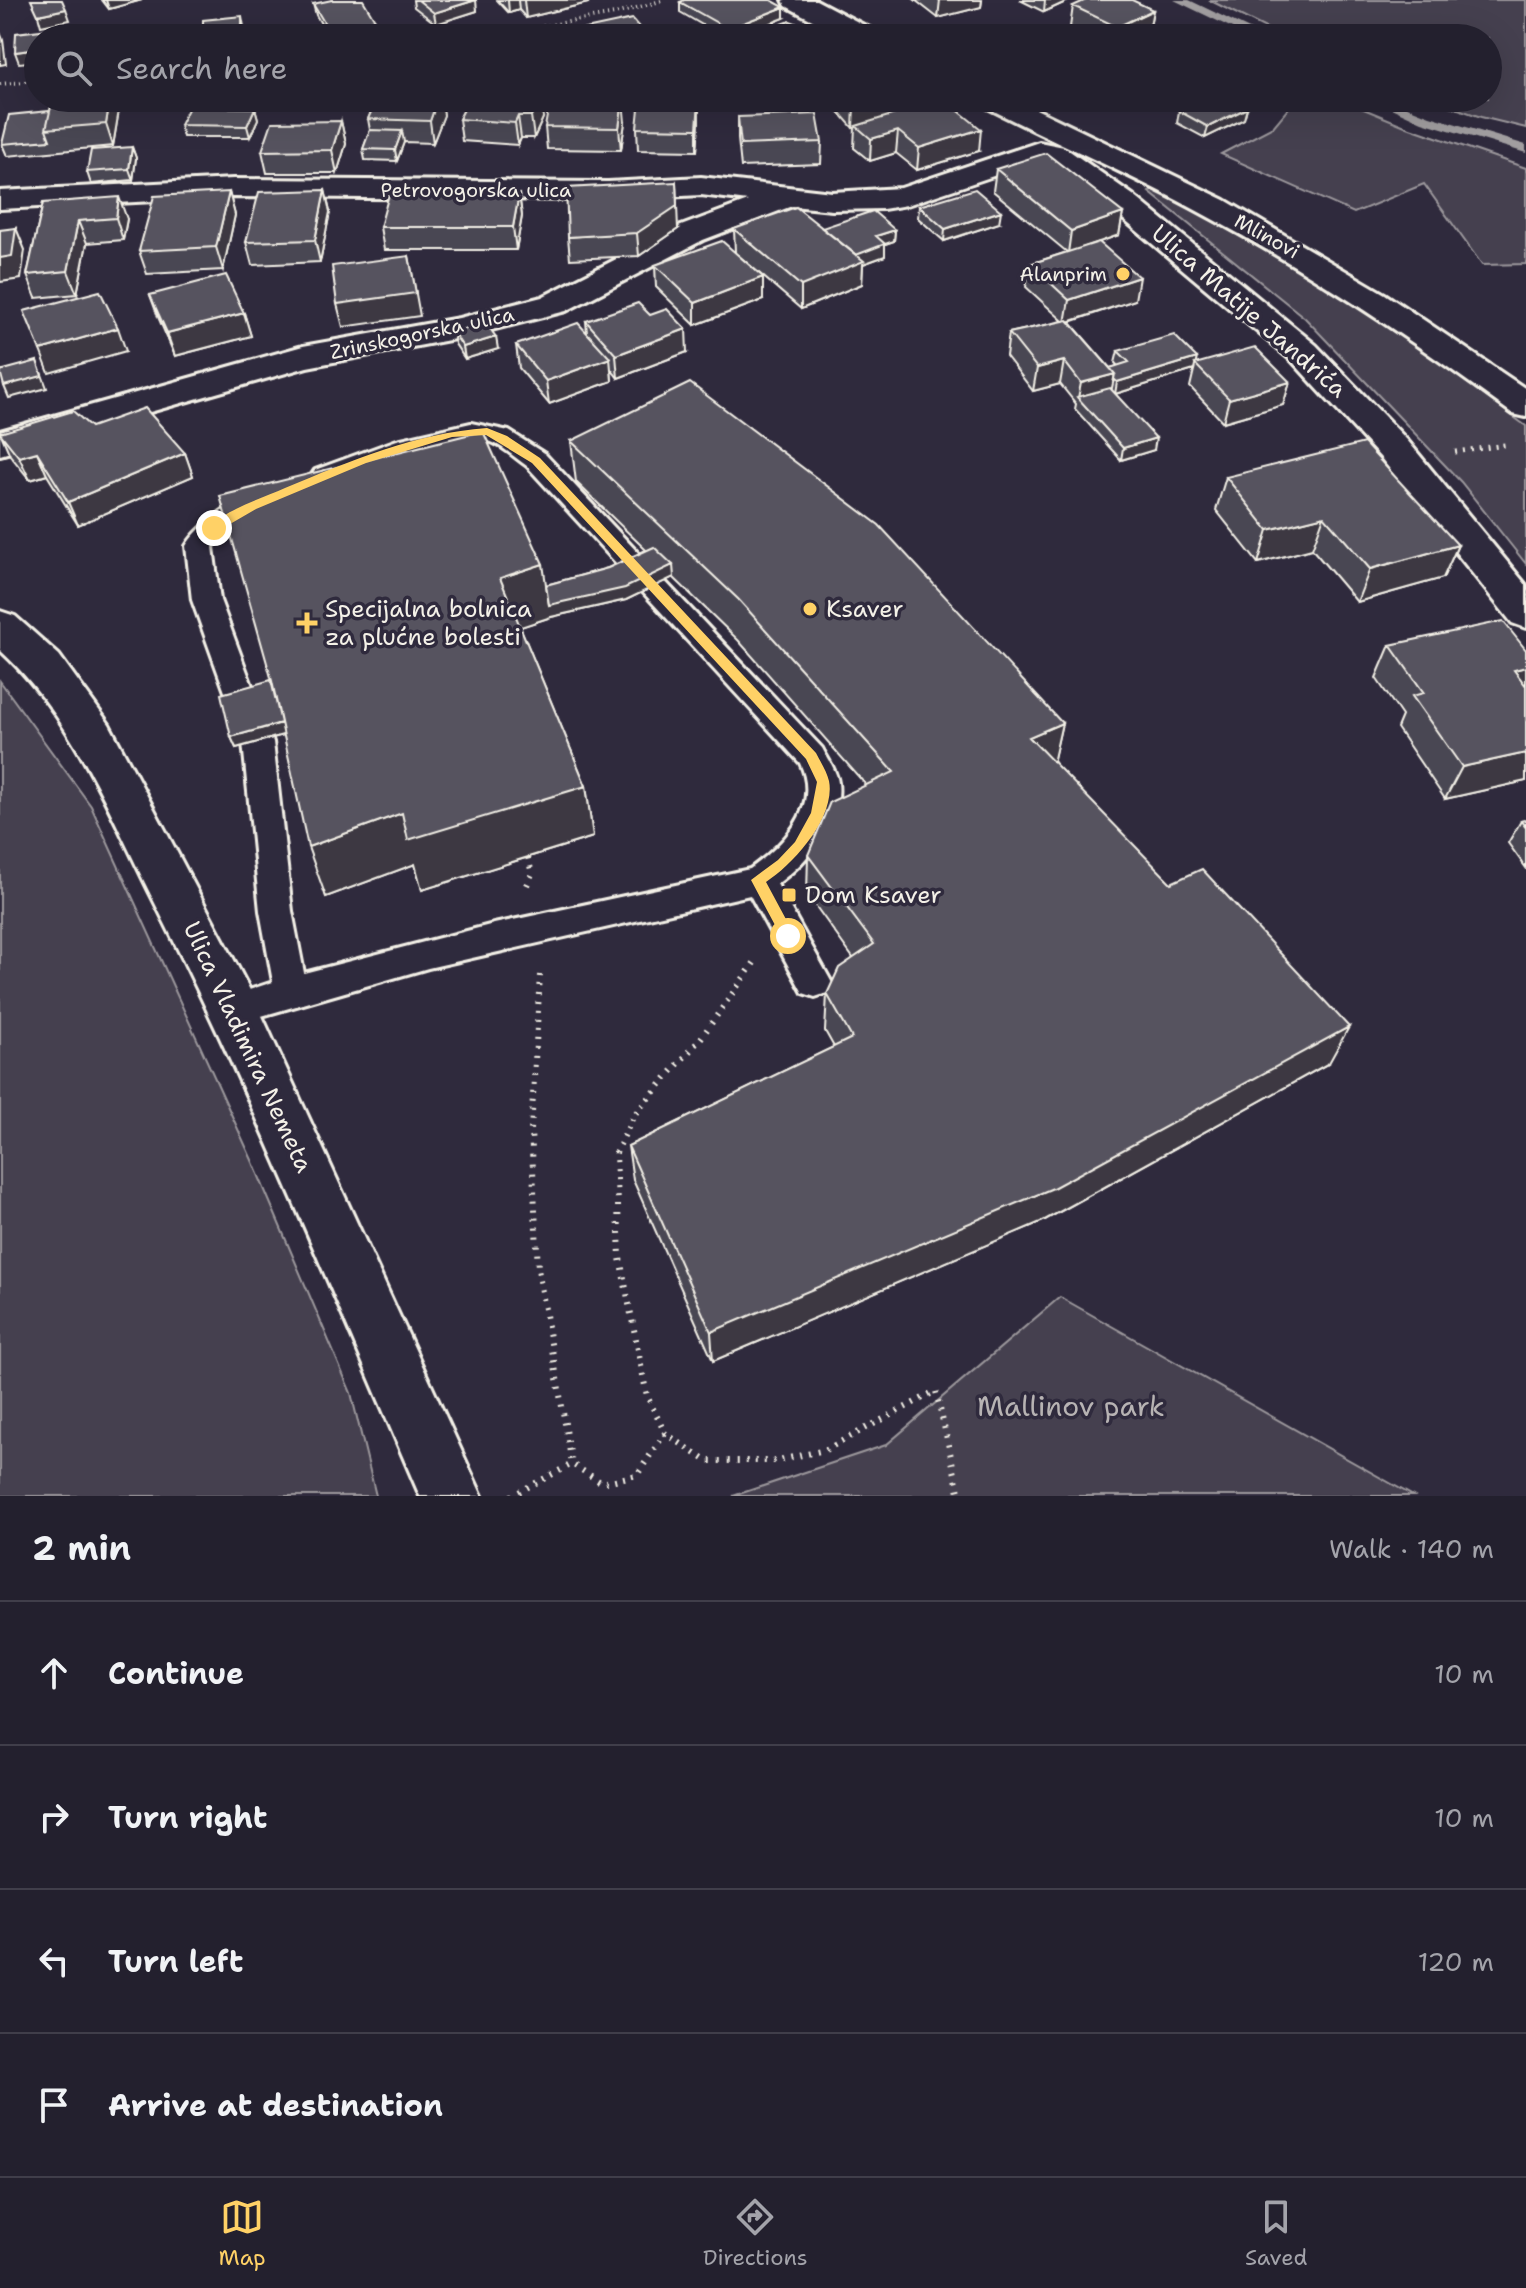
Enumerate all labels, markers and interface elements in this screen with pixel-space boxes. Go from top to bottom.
search box [24,24,1502,112]
icon: search [52,46,96,90]
text: Search here [116,48,287,89]
street label: Petrovogorska ulica [381,177,572,203]
street label: Mlinovi [1230,207,1304,265]
street label: Ulica Matije Jandrića [1145,217,1353,405]
place label: Alanprim [1020,261,1107,287]
marker: Alanprim [1114,265,1132,283]
street label: Zrinskogorska ulica [328,301,517,365]
route end [196,510,232,546]
place label: Specijalna bolnica za plućne bolesti [325,593,532,653]
place label: Ksaver [826,593,904,625]
marker: Ksaver [801,600,819,618]
marker: Specijalna bolnica za plućne bolesti [296,612,318,634]
place label: Dom Ksaver [805,879,942,911]
marker: Dom Ksaver [780,886,798,904]
street label: Ulica Vladimira Nemeta [176,916,320,1178]
route start [770,918,806,954]
park label: Mallinov park [977,1387,1165,1425]
text: 2 min [32,1525,131,1571]
text: Walk · 140 m [1329,1531,1494,1566]
icon: ahead [32,1651,76,1695]
text: Continue [108,1653,244,1694]
text: 10 m [1434,1656,1494,1691]
icon: right [32,1795,76,1839]
text: Turn right [108,1797,267,1838]
text: 10 m [1434,1800,1494,1835]
icon: left [32,1939,76,1983]
text: Turn left [108,1941,243,1982]
text: 120 m [1418,1944,1494,1979]
icon: arrive [32,2083,76,2127]
text: Arrive at destination [108,2085,443,2126]
tab: Map [219,2195,266,2272]
tab: Directions [703,2195,808,2272]
tab: Saved [1245,2195,1307,2272]

